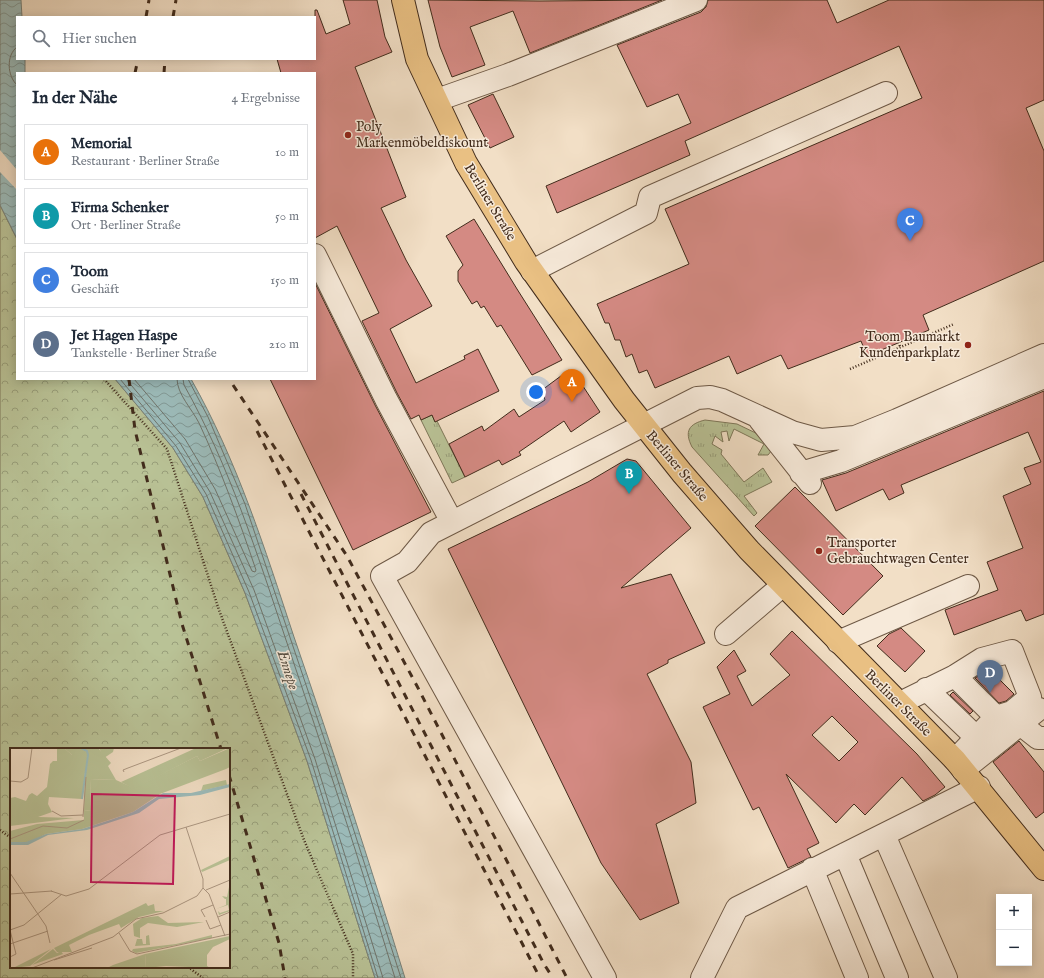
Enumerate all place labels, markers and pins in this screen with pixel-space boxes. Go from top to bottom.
place label: Poly Markenmöbeldiskount [356,118,488,152]
marker: Poly Markenmöbeldiskount [343,130,353,140]
pin: C [897,208,923,241]
place label: Toom Baumarkt Kundenparkplatz [859,328,961,362]
marker: Toom Baumarkt Kundenparkplatz [963,340,973,350]
pin: A [559,369,585,402]
pin: B [616,461,642,494]
place label: Transporter Gebrauchtwagen Center [827,534,969,568]
marker: Transporter Gebrauchtwagen Center [814,546,824,556]
pin: D [977,660,1003,693]

